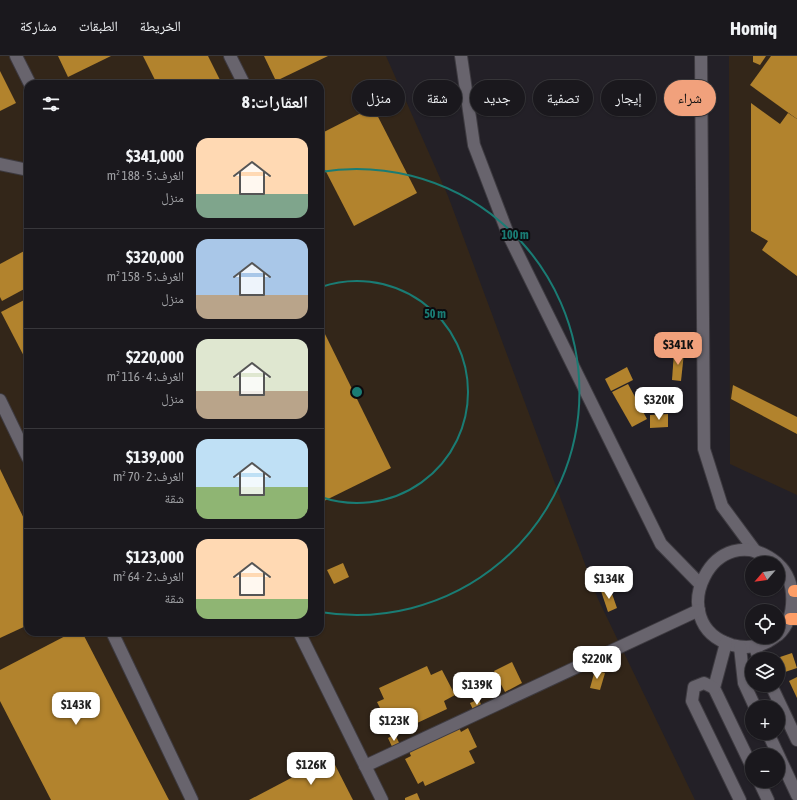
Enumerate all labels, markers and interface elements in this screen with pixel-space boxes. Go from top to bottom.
text: Homiq [730,17,777,39]
text: مشاركة [20,18,57,34]
text: الطبقات [79,18,118,34]
text: الخريطة [140,18,181,34]
chip: منزل [352,80,405,116]
chip: شقة [413,80,462,116]
chip: جديد [470,80,525,116]
chip: تصفية [533,80,593,116]
chip: إيجار [601,80,656,116]
chip: شراء [664,80,716,116]
text: العقارات: 8 [242,92,308,112]
icon: filters [40,93,62,115]
text: $341,000 [126,146,184,166]
icon: home [228,154,276,202]
text: الغرف: 5 · 188 m² [107,168,184,183]
text: منزل [161,190,184,205]
text: 100 m [501,228,529,242]
text: $320,000 [126,247,184,267]
icon: home [228,255,276,303]
text: الغرف: 5 · 158 m² [107,269,184,284]
text: منزل [161,291,184,306]
text: 50 m [424,307,446,321]
pin: $341K [650,332,706,366]
text: $341K [663,337,693,352]
text: $220,000 [126,347,184,367]
icon: home [228,355,276,403]
text: الغرف: 4 · 116 m² [107,369,184,384]
centre of rings [350,385,364,399]
pin: $320K [631,387,687,421]
text: منزل [161,391,184,406]
text: $320K [644,392,674,407]
text: $139,000 [126,447,184,467]
icon: home [228,455,276,503]
text: الغرف: 2 · 70 m² [113,469,184,484]
text: شقة [165,491,184,506]
text: $123,000 [126,547,184,567]
icon: home [228,555,276,603]
north arrow [745,556,785,596]
map controls [745,556,785,788]
pin: $134K [581,566,637,600]
text: الغرف: 2 · 64 m² [113,569,184,584]
text: $134K [594,571,624,586]
text: شقة [165,591,184,606]
button: locate [745,604,785,644]
pin: $220K [569,646,625,680]
text: $220K [582,651,612,666]
button: layers [745,652,785,692]
pin: $139K [449,672,505,706]
text: $139K [462,677,492,692]
pin: $143K [48,692,104,726]
text: $143K [61,697,91,712]
button: + [745,700,785,740]
pin: $123K [366,708,422,742]
text: $123K [379,713,409,728]
button: − [745,748,785,788]
pin: $126K [283,752,339,786]
text: $126K [296,757,326,772]

